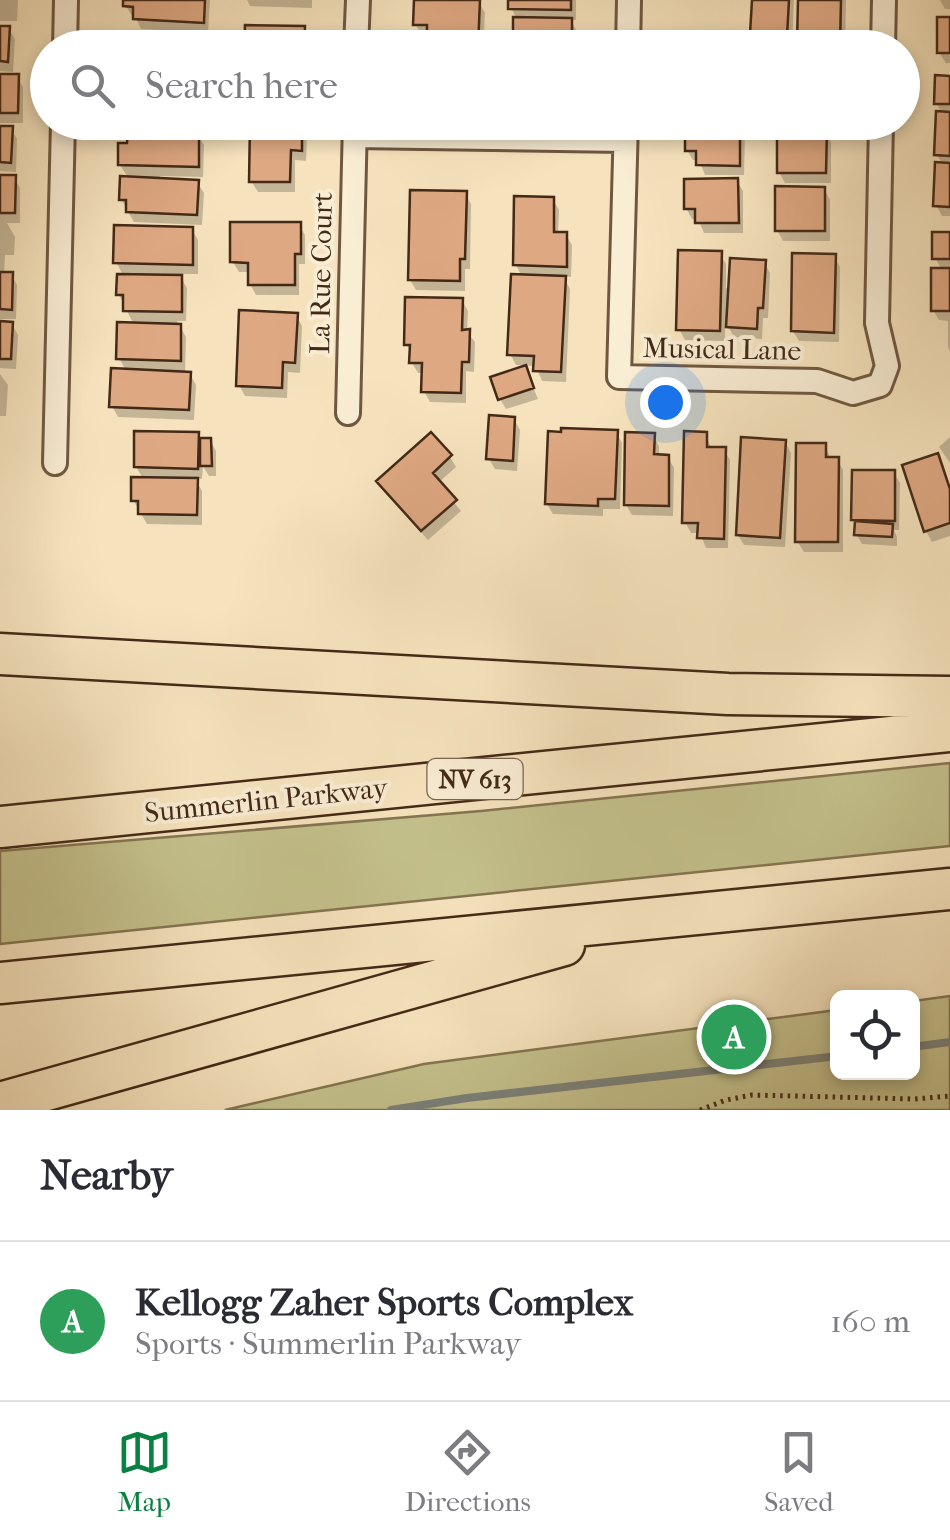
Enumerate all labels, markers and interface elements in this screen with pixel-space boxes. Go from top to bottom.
search box [30,30,920,140]
icon: search [65,58,120,113]
text: Search here [145,63,338,108]
street label: La Rue Court [303,192,339,354]
street label: Musical Lane [642,331,802,367]
your location [640,377,691,428]
road number: NV 613 [428,759,522,799]
street label: Summerlin Parkway [143,771,390,829]
map controls [830,990,920,1080]
button: locate [830,990,920,1080]
pin: A [702,1000,766,1074]
text: Nearby [40,1151,172,1200]
text: Kellogg Zaher Sports Complex [135,1280,633,1325]
text: A [62,1303,83,1340]
text: 160 m [830,1303,910,1340]
text: Sports · Summerlin Parkway [135,1325,521,1362]
tab: Map [117,1425,172,1518]
tab: Directions [405,1425,531,1518]
tab: Saved [764,1425,833,1518]

